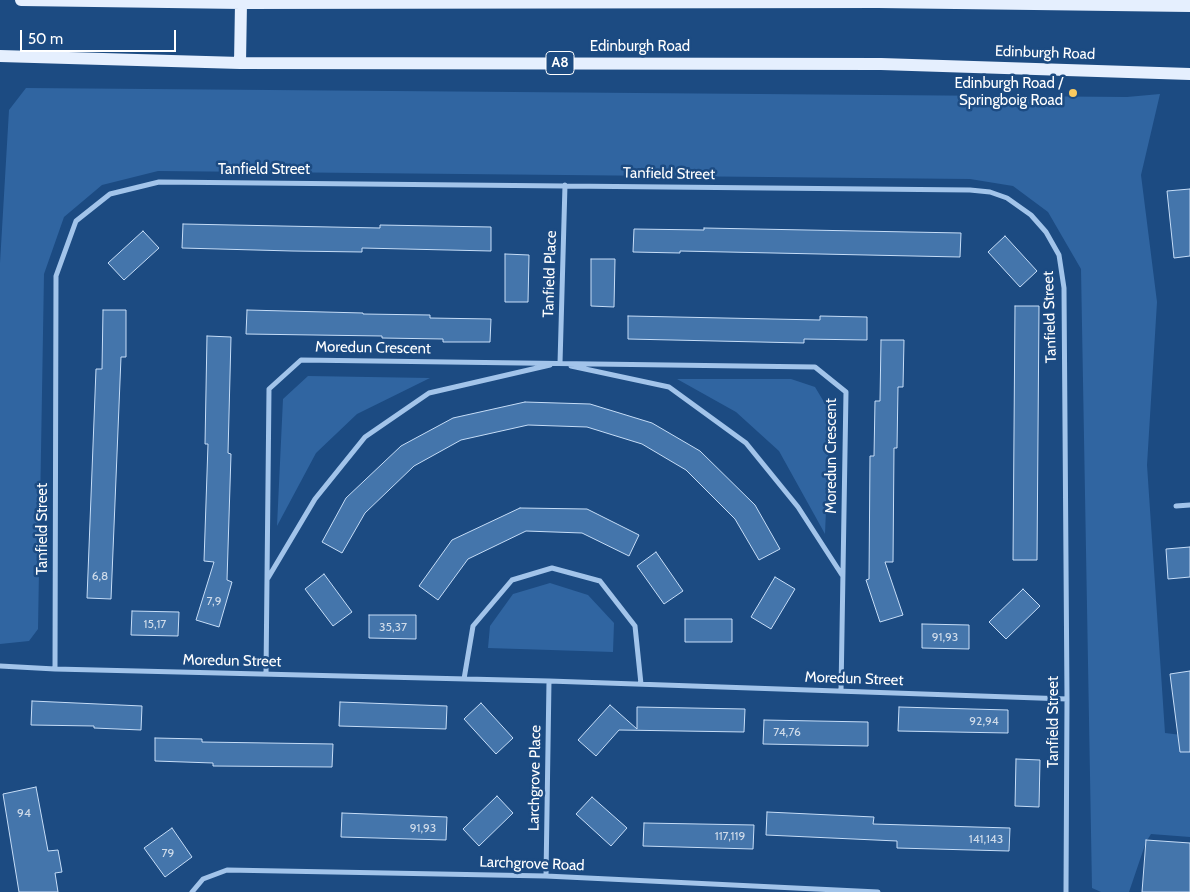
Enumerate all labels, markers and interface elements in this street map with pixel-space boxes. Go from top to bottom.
scale bar [22,20,179,52]
text: 50 m [28,30,63,48]
street label: Edinburgh Road [590,38,690,56]
street label: Edinburgh Road [995,42,1095,64]
road number: A8 [546,52,574,74]
place label: Edinburgh Road / Springboig Road [954,75,1063,110]
marker: Edinburgh Road / Springboig Road [1067,87,1079,99]
street label: Tanfield Street [218,161,310,179]
street label: Tanfield Street [623,164,715,184]
street label: Tanfield Place [539,230,561,318]
street label: Tanfield Street [1039,271,1061,363]
street label: Moredun Crescent [315,338,431,358]
street label: Moredun Crescent [823,398,841,514]
street label: Tanfield Street [34,483,52,575]
house number: 6,8 [92,569,108,583]
house number: 7,9 [207,594,221,608]
house number: 15,17 [144,617,166,631]
house number: 35,37 [379,620,407,634]
house number: 91,93 [932,630,958,644]
street label: Moredun Street [182,651,282,671]
street label: Moredun Street [804,668,904,690]
street label: Tanfield Street [1045,676,1063,768]
house number: 92,94 [969,714,999,728]
street label: Larchgrove Place [525,725,545,831]
house number: 74,76 [773,725,801,739]
house number: 94 [17,806,31,820]
house number: 91,93 [410,821,436,835]
house number: 117,119 [715,829,745,843]
house number: 141,143 [969,832,1003,846]
house number: 79 [162,846,174,860]
street label: Larchgrove Road [479,853,585,875]

